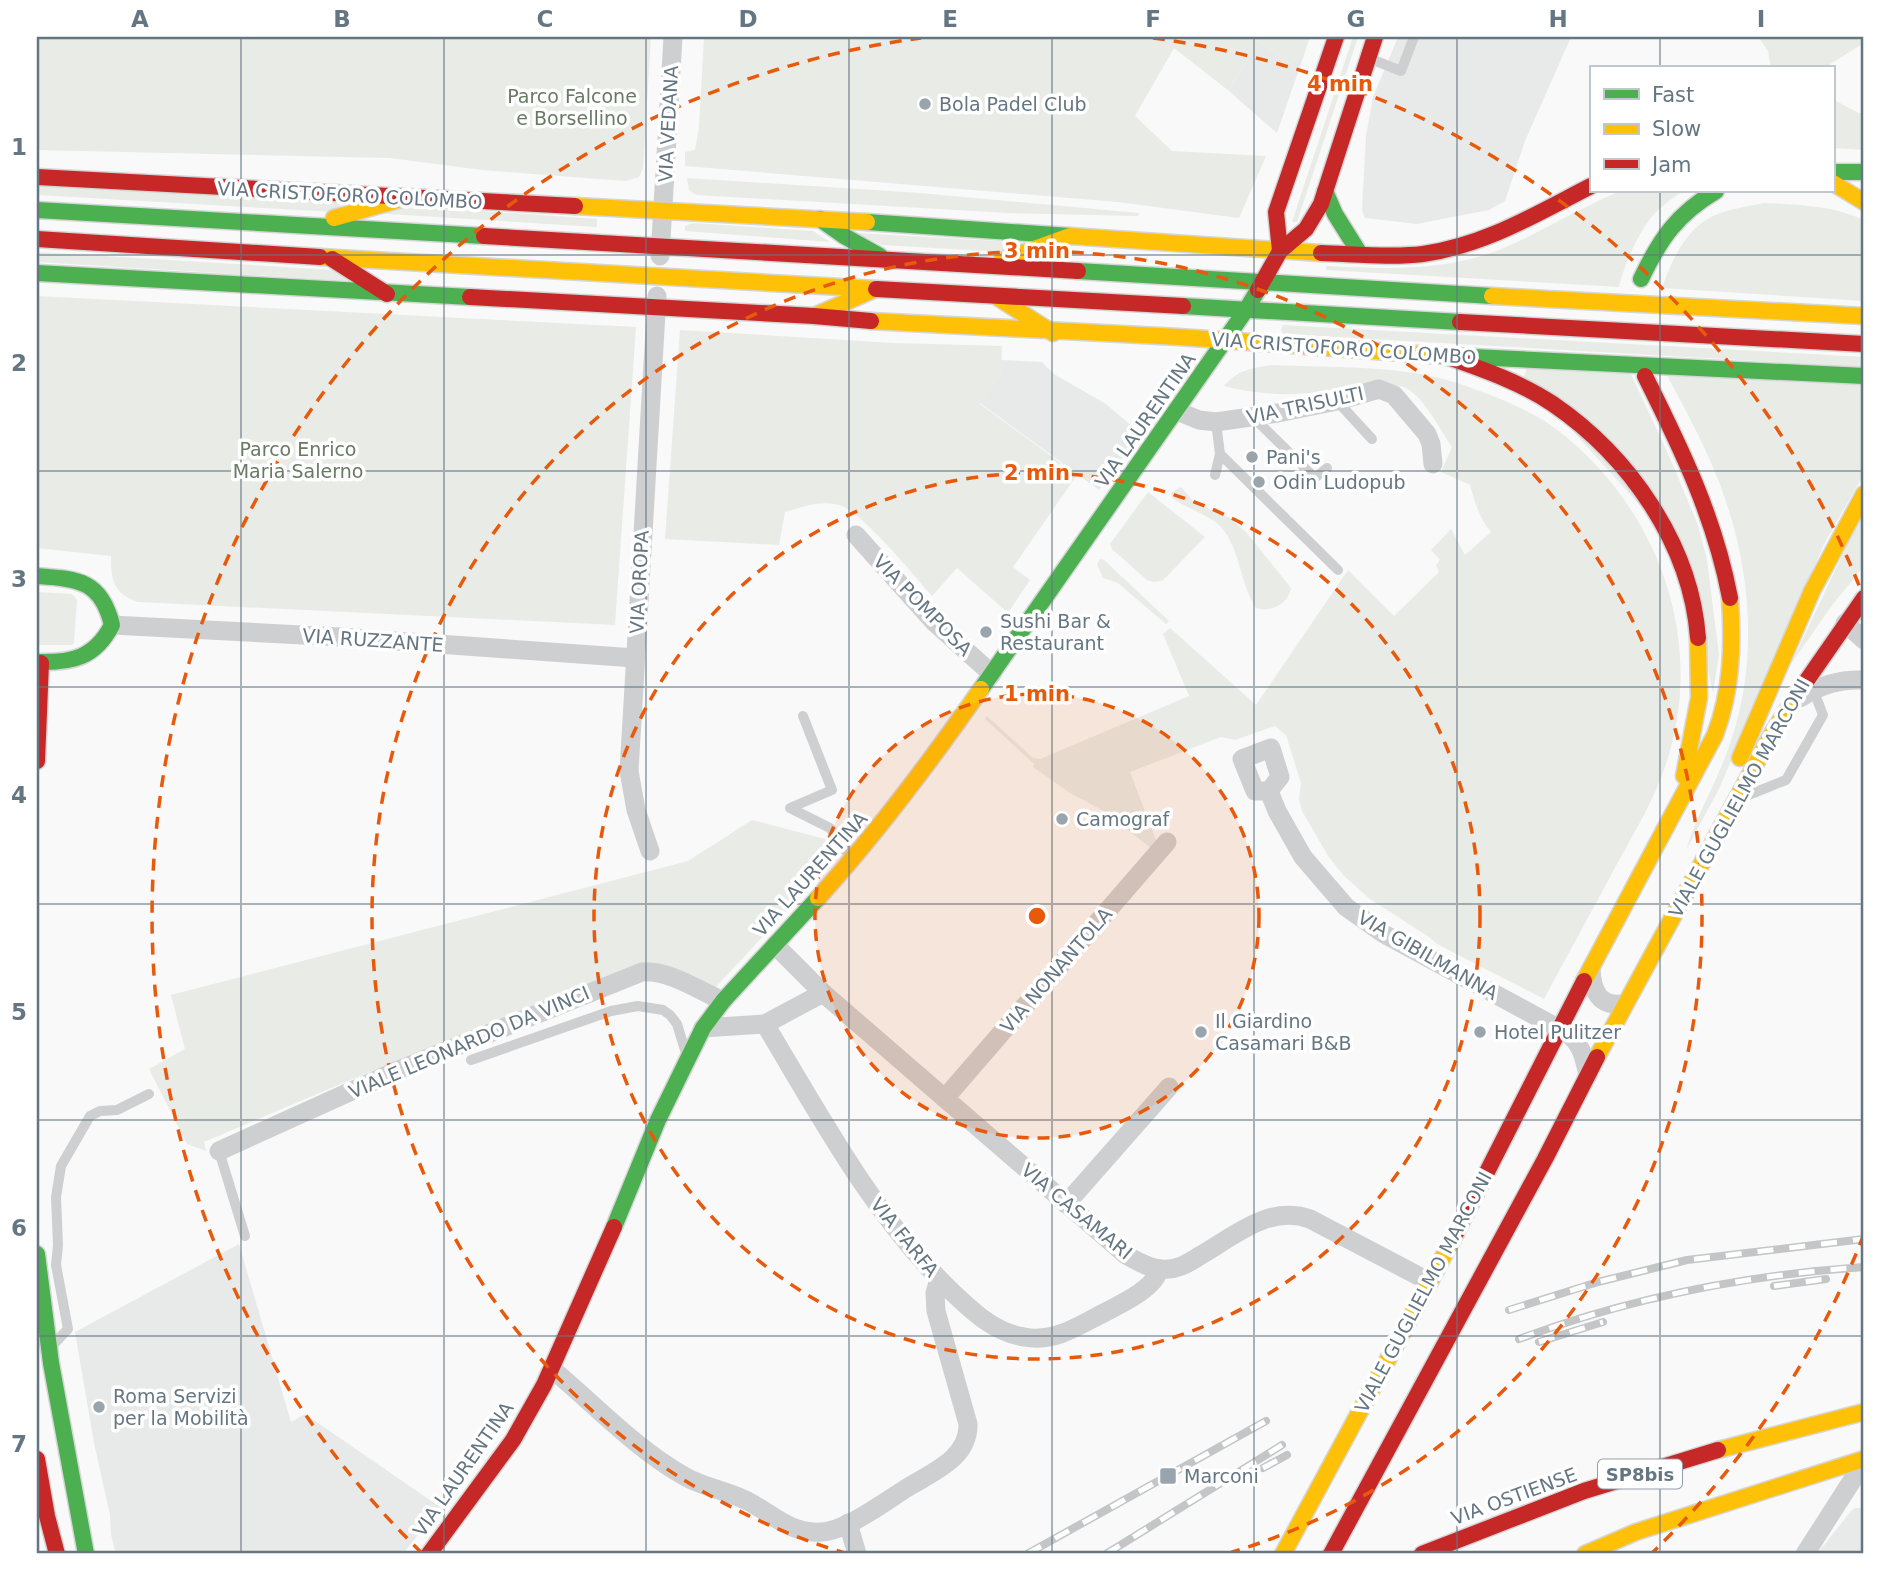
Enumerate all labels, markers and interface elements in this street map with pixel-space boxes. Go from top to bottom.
text: A [131,6,149,32]
text: B [333,6,351,32]
text: C [537,6,553,32]
text: D [738,6,758,32]
text: E [942,6,958,32]
text: F [1145,6,1161,32]
text: G [1347,6,1365,32]
text: H [1548,6,1568,32]
text: I [1757,6,1765,32]
street label: VIA VEDANA [654,65,682,183]
legend [1590,66,1834,192]
text: 4 min [1307,72,1373,96]
text: Fast [1652,83,1694,107]
park label: Parco Falcone e Borsellino [507,85,637,129]
place label: Bola Padel Club [939,93,1087,115]
marker: Bola Padel Club [917,96,933,112]
text: Slow [1652,117,1701,141]
text: 1 [11,134,27,160]
text: Jam [1650,153,1692,177]
street label: VIA CRISTOFORO COLOMBO [217,177,483,213]
text: 3 min [1004,239,1070,263]
street label: VIA CRISTOFORO COLOMBO [1211,328,1477,368]
street label: VIA LAURENTINA [1090,348,1200,492]
text: 2 [11,350,27,376]
street label: VIA TRISULTI [1244,382,1366,428]
park label: Parco Enrico Maria Salerno [233,438,363,482]
place label: Pani's [1266,446,1321,468]
marker: Pani's [1244,449,1260,465]
text: 2 min [1004,461,1070,485]
place label: Odin Ludopub [1273,471,1406,493]
marker: Odin Ludopub [1251,474,1267,490]
street label: VIA OROPA [625,529,653,635]
street label: VIA POMPOSA [869,550,977,660]
text: 3 [11,566,27,592]
place label: Sushi Bar & Restaurant [1000,610,1111,654]
street label: VIA RUZZANTE [302,624,444,656]
marker: Sushi Bar & Restaurant [978,624,994,640]
street label: VIALE GUGLIELMO MARCONI [1664,675,1814,921]
text: 1 min [1004,682,1070,706]
text: 4 [11,782,27,808]
street label: VIA LAURENTINA [748,807,872,941]
place label: Camograf [1076,808,1171,830]
marker: Camograf [1054,811,1070,827]
street label: VIA NONANTOLA [996,903,1116,1037]
centre of rings [1025,904,1049,928]
street label: VIA GIBILMANNA [1354,906,1502,1004]
street label: VIALE LEONARDO DA VINCI [346,981,592,1103]
text: 5 [11,999,27,1025]
place label: Il Giardino Casamari B&B [1215,1010,1352,1054]
place label: Hotel Pulitzer [1494,1021,1621,1043]
marker: Il Giardino Casamari B&B [1193,1024,1209,1040]
marker: Hotel Pulitzer [1472,1024,1488,1040]
street label: VIA CASAMARI [1017,1158,1137,1264]
street label: VIALE GUGLIELMO MARCONI [1350,1168,1496,1416]
street label: VIA FARFA [866,1193,944,1281]
text: 6 [11,1215,27,1241]
place label: Roma Servizi per la Mobilità [113,1385,249,1429]
street label: VIA LAURENTINA [408,1397,518,1541]
marker: Roma Servizi per la Mobilità [91,1399,107,1415]
text: 7 [11,1431,27,1457]
road number: SP8bis [1598,1460,1682,1489]
street label: VIA OSTIENSE [1448,1463,1580,1529]
place label: Marconi [1184,1465,1259,1487]
marker: Marconi [1158,1466,1178,1486]

